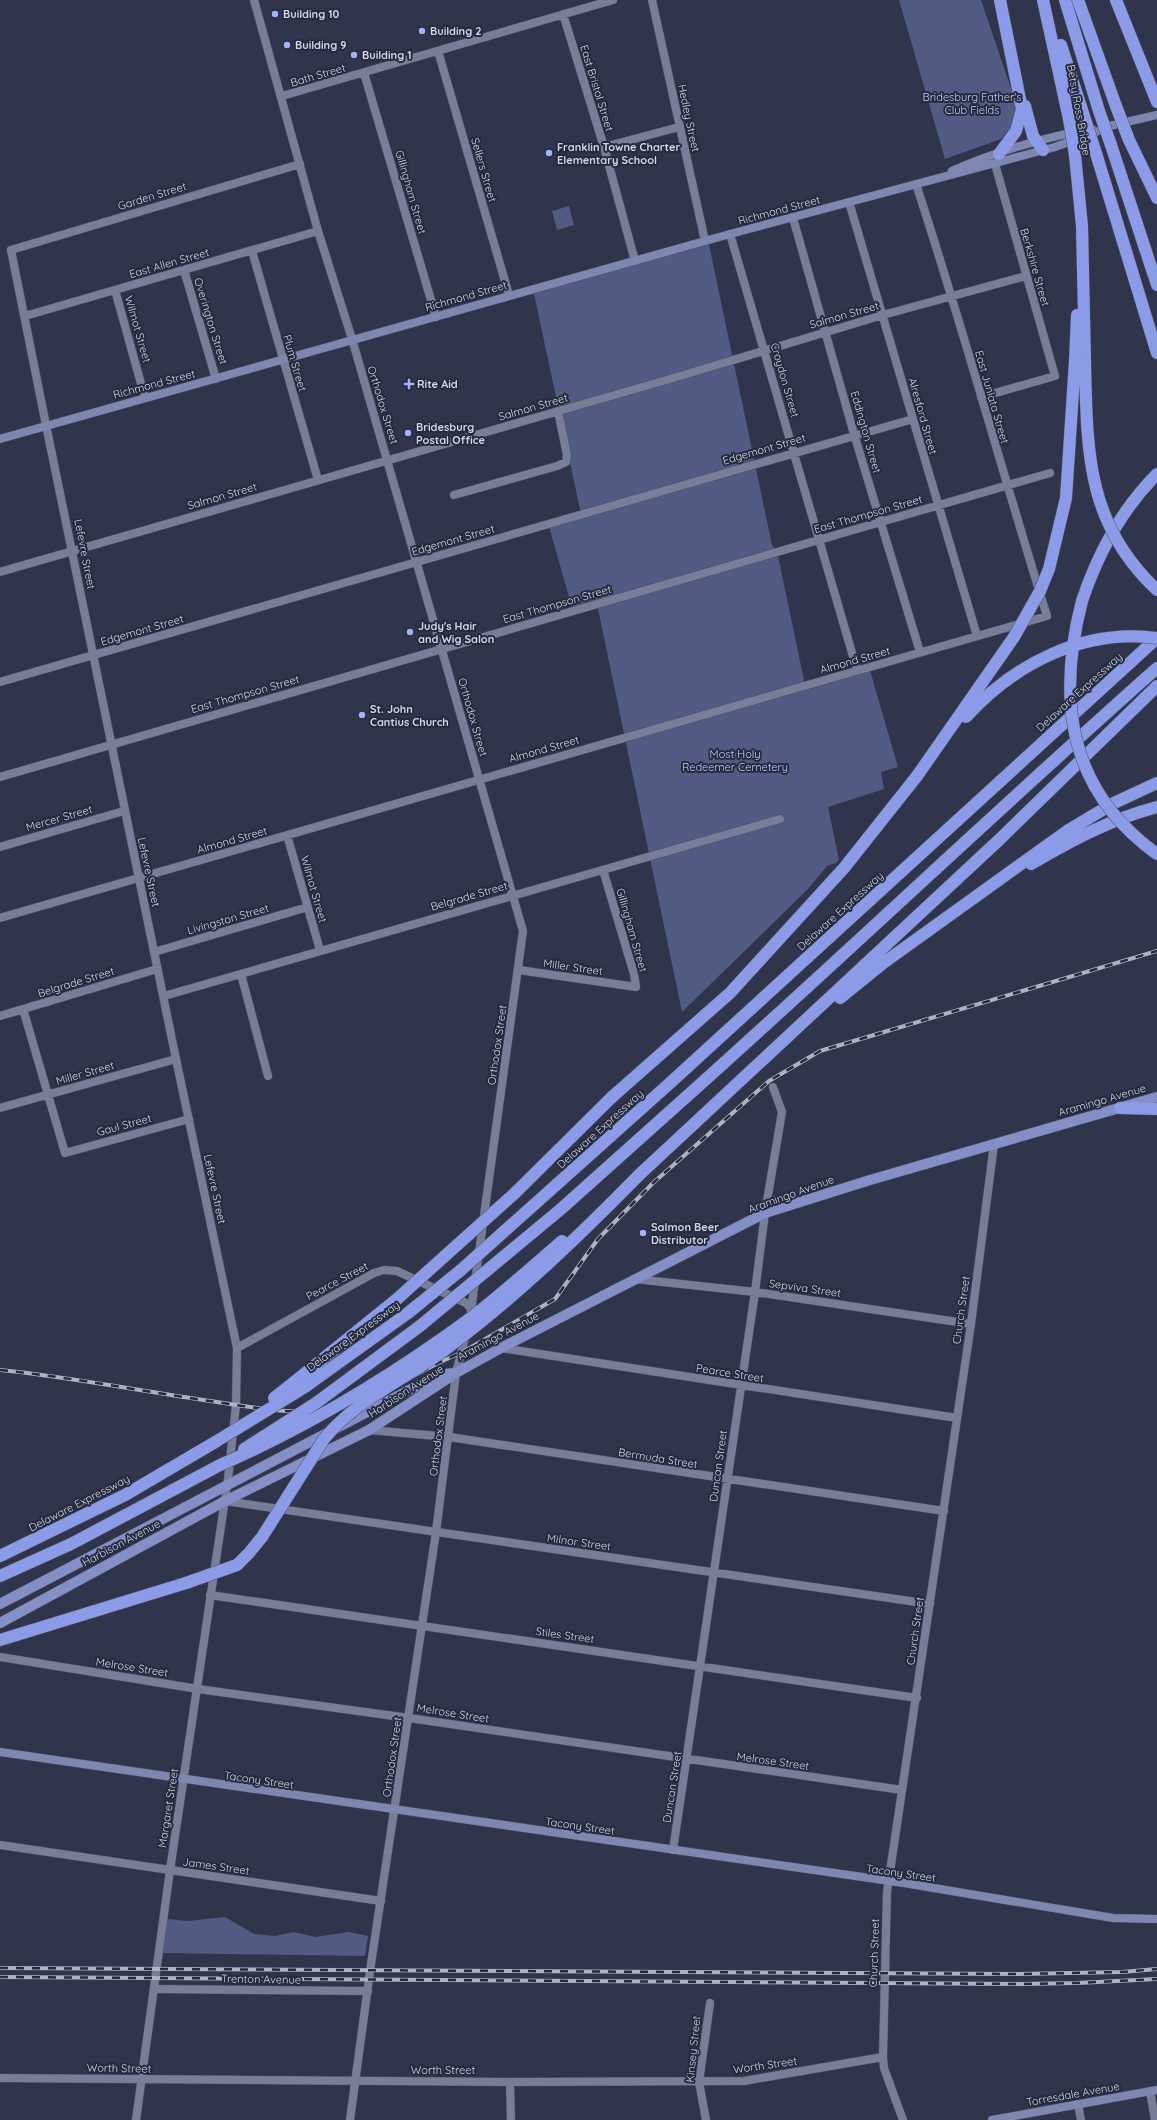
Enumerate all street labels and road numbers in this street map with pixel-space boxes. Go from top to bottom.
street label: East Bristol Street [577,43,617,133]
street label: Bath Street [289,60,348,90]
street label: Betsy Ross Bridge [1064,63,1094,157]
street label: Hedley Street [675,83,703,153]
street label: Sellers Street [468,136,500,204]
street label: Gillingham Street [392,148,430,236]
street label: Garden Street [116,179,188,213]
street label: Richmond Street [736,192,822,228]
street label: Berkshire Street [1017,226,1053,308]
street label: East Allen Street [127,245,211,281]
street label: Overington Street [191,276,231,366]
street label: Richmond Street [423,278,509,314]
street label: Wilmot Street [122,294,154,364]
street label: Salmon Street [808,298,881,332]
street label: Plum Street [280,333,310,393]
street label: Croydon Street [768,341,802,419]
street label: East Juniata Street [972,349,1012,445]
street label: Orthodox Street [364,364,402,446]
street label: Richmond Street [111,366,197,402]
street label: Alresford Street [905,376,941,456]
street label: Eddington Street [848,389,884,475]
street label: Salmon Street [497,390,570,424]
street label: Edgemont Street [721,430,807,468]
street label: Salmon Street [186,479,259,513]
street label: East Thompson Street [812,492,924,536]
street label: Lefevre Street [71,518,99,590]
street label: Edgemont Street [410,521,496,559]
street label: East Thompson Street [501,582,613,626]
street label: Edgemont Street [99,611,185,649]
street label: Almond Street [818,643,892,677]
street label: Delaware Expressway [1033,649,1125,735]
street label: East Thompson Street [189,672,301,716]
street label: Orthodox Street [455,676,491,758]
street label: Almond Street [507,732,581,766]
street label: Mercer Street [24,802,94,834]
street label: Almond Street [195,823,269,857]
street label: Lefevre Street [135,836,163,908]
street label: Wilmot Street [298,854,330,924]
street label: Delaware Expressway [794,868,886,954]
street label: Belgrade Street [429,878,509,914]
street label: Gillingham Street [613,886,651,974]
street label: Livingston Street [186,901,271,937]
street label: Miller Street [542,956,604,978]
street label: Belgrade Street [36,964,116,1000]
street label: Orthodox Street [484,1004,510,1086]
street label: Miller Street [54,1058,116,1088]
street label: Aramingo Avenue [1057,1081,1147,1119]
street label: Delaware Expressway [554,1086,646,1172]
street label: Gaul Street [95,1111,153,1139]
street label: Lefevre Street [201,1153,229,1225]
street label: Aramingo Avenue [746,1172,836,1216]
street label: Pearce Street [304,1259,371,1303]
street label: Church Street [949,1275,973,1345]
street label: Sepviva Street [768,1276,842,1300]
street label: Delaware Expressway [304,1298,402,1374]
street label: Aramingo Avenue [455,1309,541,1363]
street label: Pearce Street [695,1361,765,1385]
street label: Harbison Avenue [366,1362,446,1420]
street label: Orthodox Street [426,1395,450,1477]
street label: Duncan Street [706,1429,730,1503]
street label: Bermuda Street [617,1445,699,1471]
street label: Delaware Expressway [26,1471,132,1535]
street label: Harbison Avenue [79,1516,163,1570]
street label: Milnor Street [546,1531,612,1553]
street label: Church Street [903,1596,927,1666]
street label: Stiles Street [535,1624,596,1646]
street label: Melrose Street [95,1654,169,1680]
street label: Melrose Street [416,1700,490,1726]
street label: Orthodox Street [379,1716,405,1798]
street label: Melrose Street [736,1749,810,1773]
street label: Duncan Street [659,1750,685,1824]
street label: Margaret Street [155,1767,181,1849]
street label: Tacony Street [223,1768,295,1792]
street label: Tacony Street [544,1814,616,1838]
street label: James Street [182,1854,251,1878]
street label: Tacony Street [865,1861,937,1885]
street label: Church Street [866,1918,882,1988]
street label: Trenton Avenue [221,1971,301,1987]
street label: Kinsey Street [683,2015,703,2083]
street label: Worth Street [732,2054,798,2076]
street label: Worth Street [87,2060,152,2076]
street label: Worth Street [411,2063,475,2077]
street label: Torresdale Avenue [1025,2079,1121,2109]

